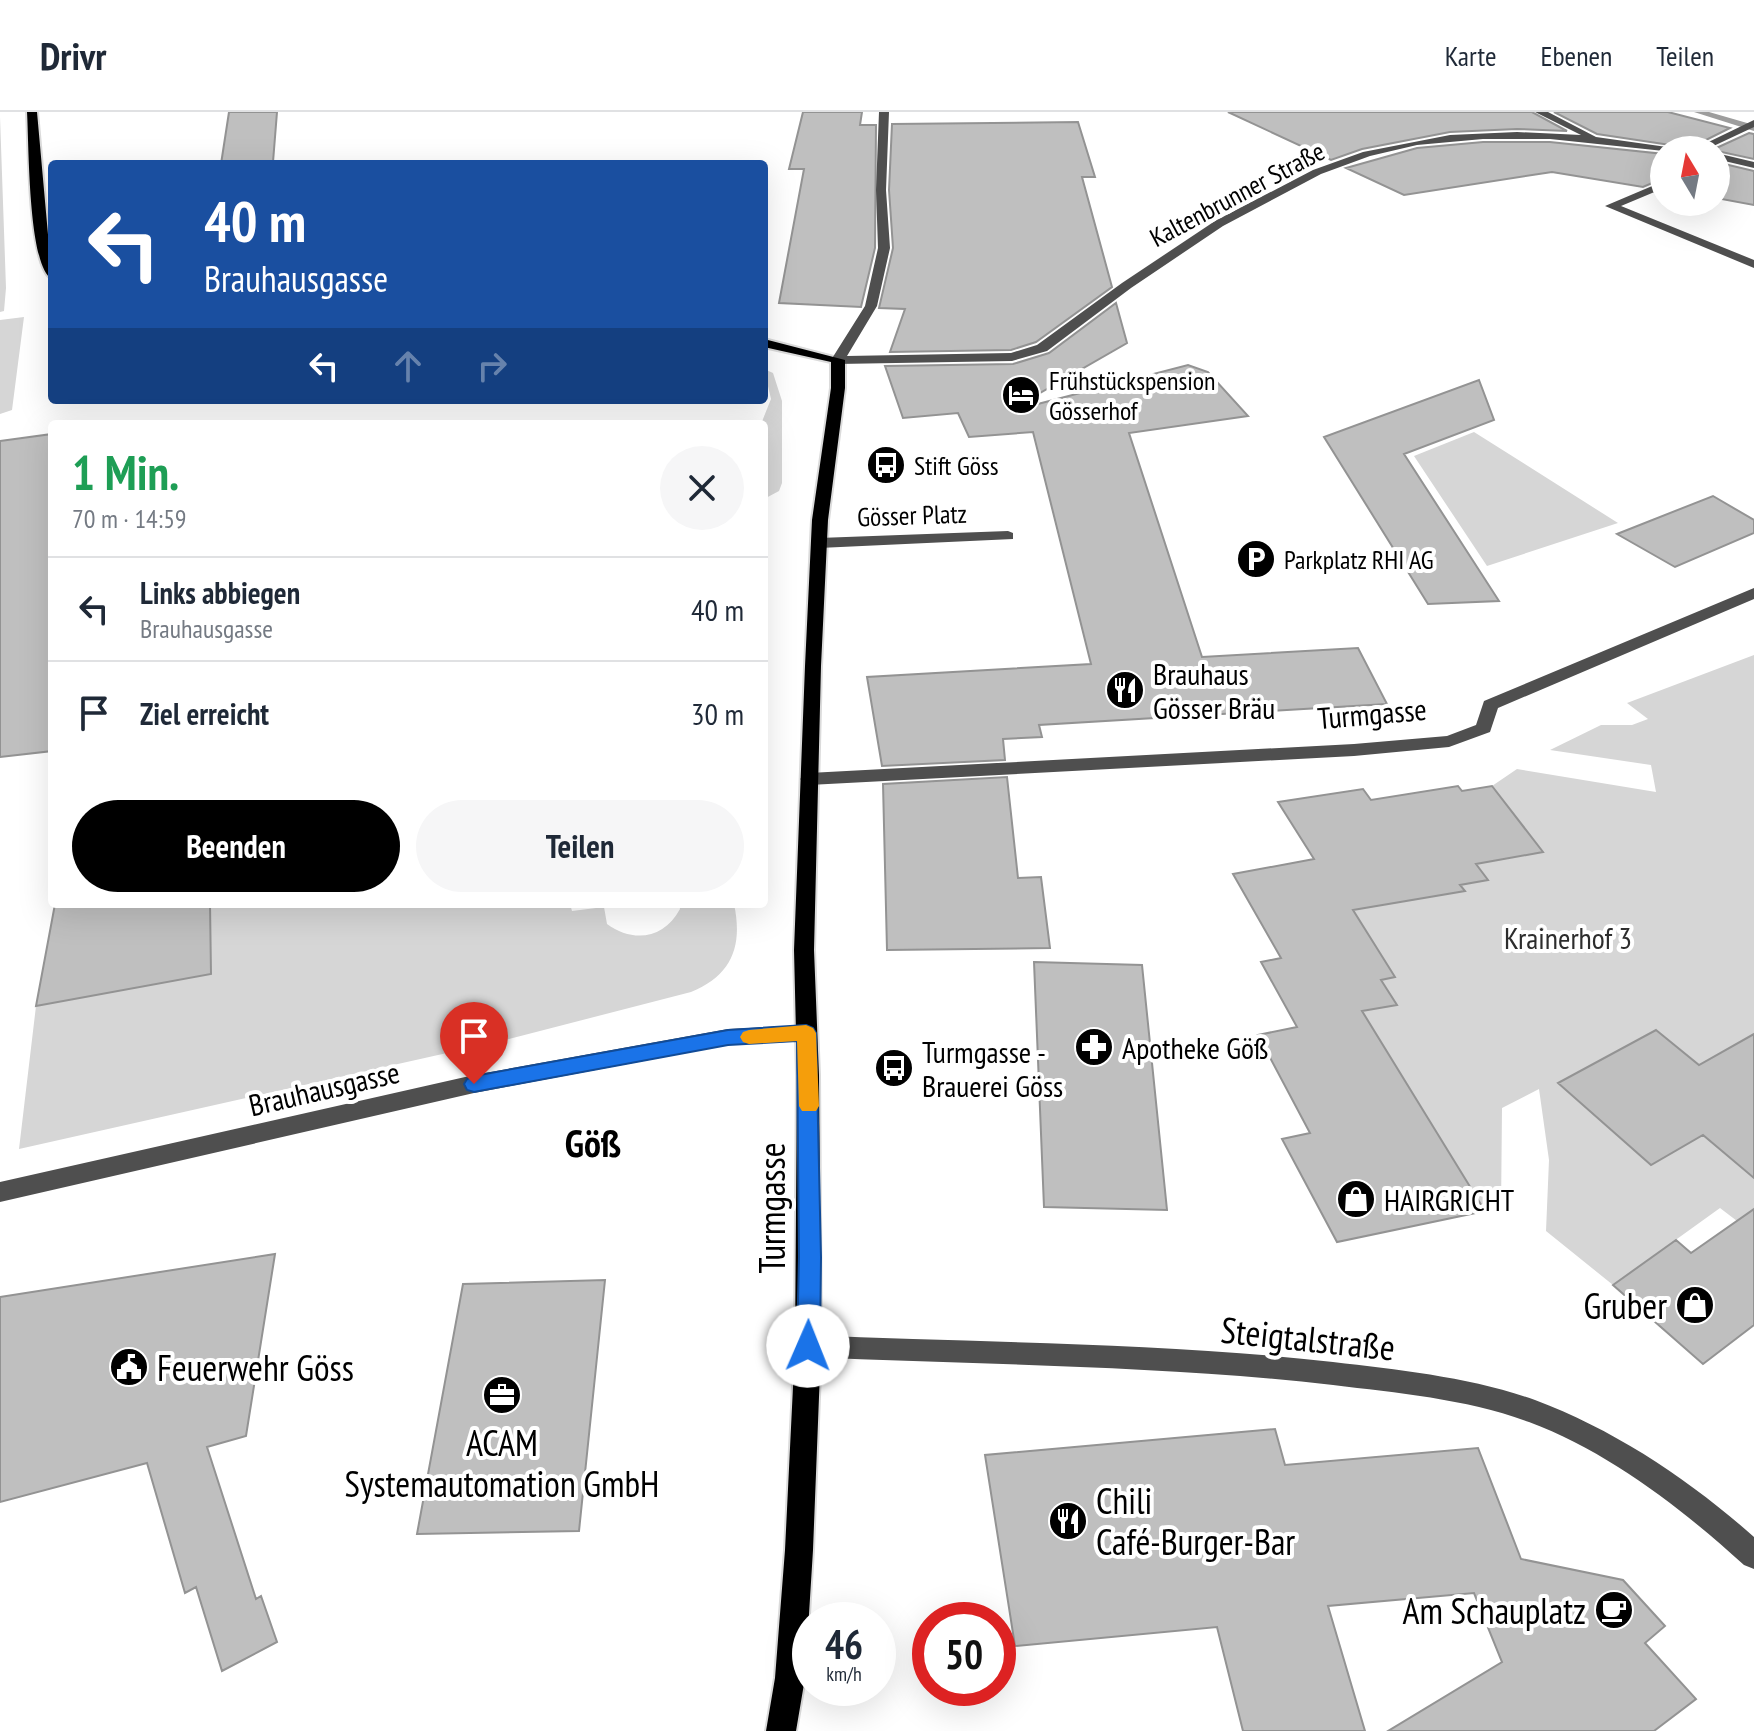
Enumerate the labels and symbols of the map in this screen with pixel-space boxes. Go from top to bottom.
street label: Kaltenbrunner Straße [1144,134,1330,254]
north arrow [1650,136,1730,216]
place label: Frühstückspension Gösserhof [1049,364,1215,427]
hotel icon: Frühstückspension Gösserhof [1000,374,1042,416]
bus stop icon: Stift Göss [865,444,907,486]
place label: Stift Göss [914,449,999,482]
street label: Gösser Platz [857,497,967,533]
parking icon: Parkplatz RHI AG [1235,538,1277,580]
place label: Parkplatz RHI AG [1284,543,1434,576]
place label: Brauhaus Gösser Bräu [1153,654,1275,727]
restaurant icon: Brauhaus Gösser Bräu [1104,669,1146,711]
street label: Turmgasse [1316,689,1428,737]
park label: Krainerhof 3 [1504,918,1632,957]
pin [440,1002,508,1084]
pharmacy icon: Apotheke Göß [1073,1026,1115,1068]
place label: Apotheke Göß [1122,1028,1269,1067]
place label: Turmgasse - Brauerei Göss [922,1032,1063,1105]
bus stop icon: Turmgasse - Brauerei Göss [873,1047,915,1089]
street label: Brauhausgasse [245,1052,403,1124]
district label: Göß [565,1118,621,1167]
street label: Turmgasse [748,1142,795,1274]
shop icon: HAIRGRICHT [1335,1178,1377,1220]
place label: HAIRGRICHT [1384,1180,1514,1219]
place label: Gruber [1583,1282,1667,1329]
shop icon: Gruber [1674,1284,1716,1326]
position arrow [766,1304,850,1388]
street label: Steigtalstraße [1219,1305,1397,1371]
place label: Feuerwehr Göss [157,1344,354,1391]
public building icon: Feuerwehr Göss [108,1346,150,1388]
office icon: ACAM Systemautomation GmbH [481,1374,523,1416]
place label: ACAM Systemautomation GmbH [345,1419,659,1507]
place label: Chili Café-Burger-Bar [1096,1477,1295,1565]
restaurant icon: Chili Café-Burger-Bar [1047,1500,1089,1542]
place label: Am Schauplatz [1403,1587,1586,1634]
cafe icon: Am Schauplatz [1593,1589,1635,1631]
speed limit sign: 50 [912,1602,1016,1706]

